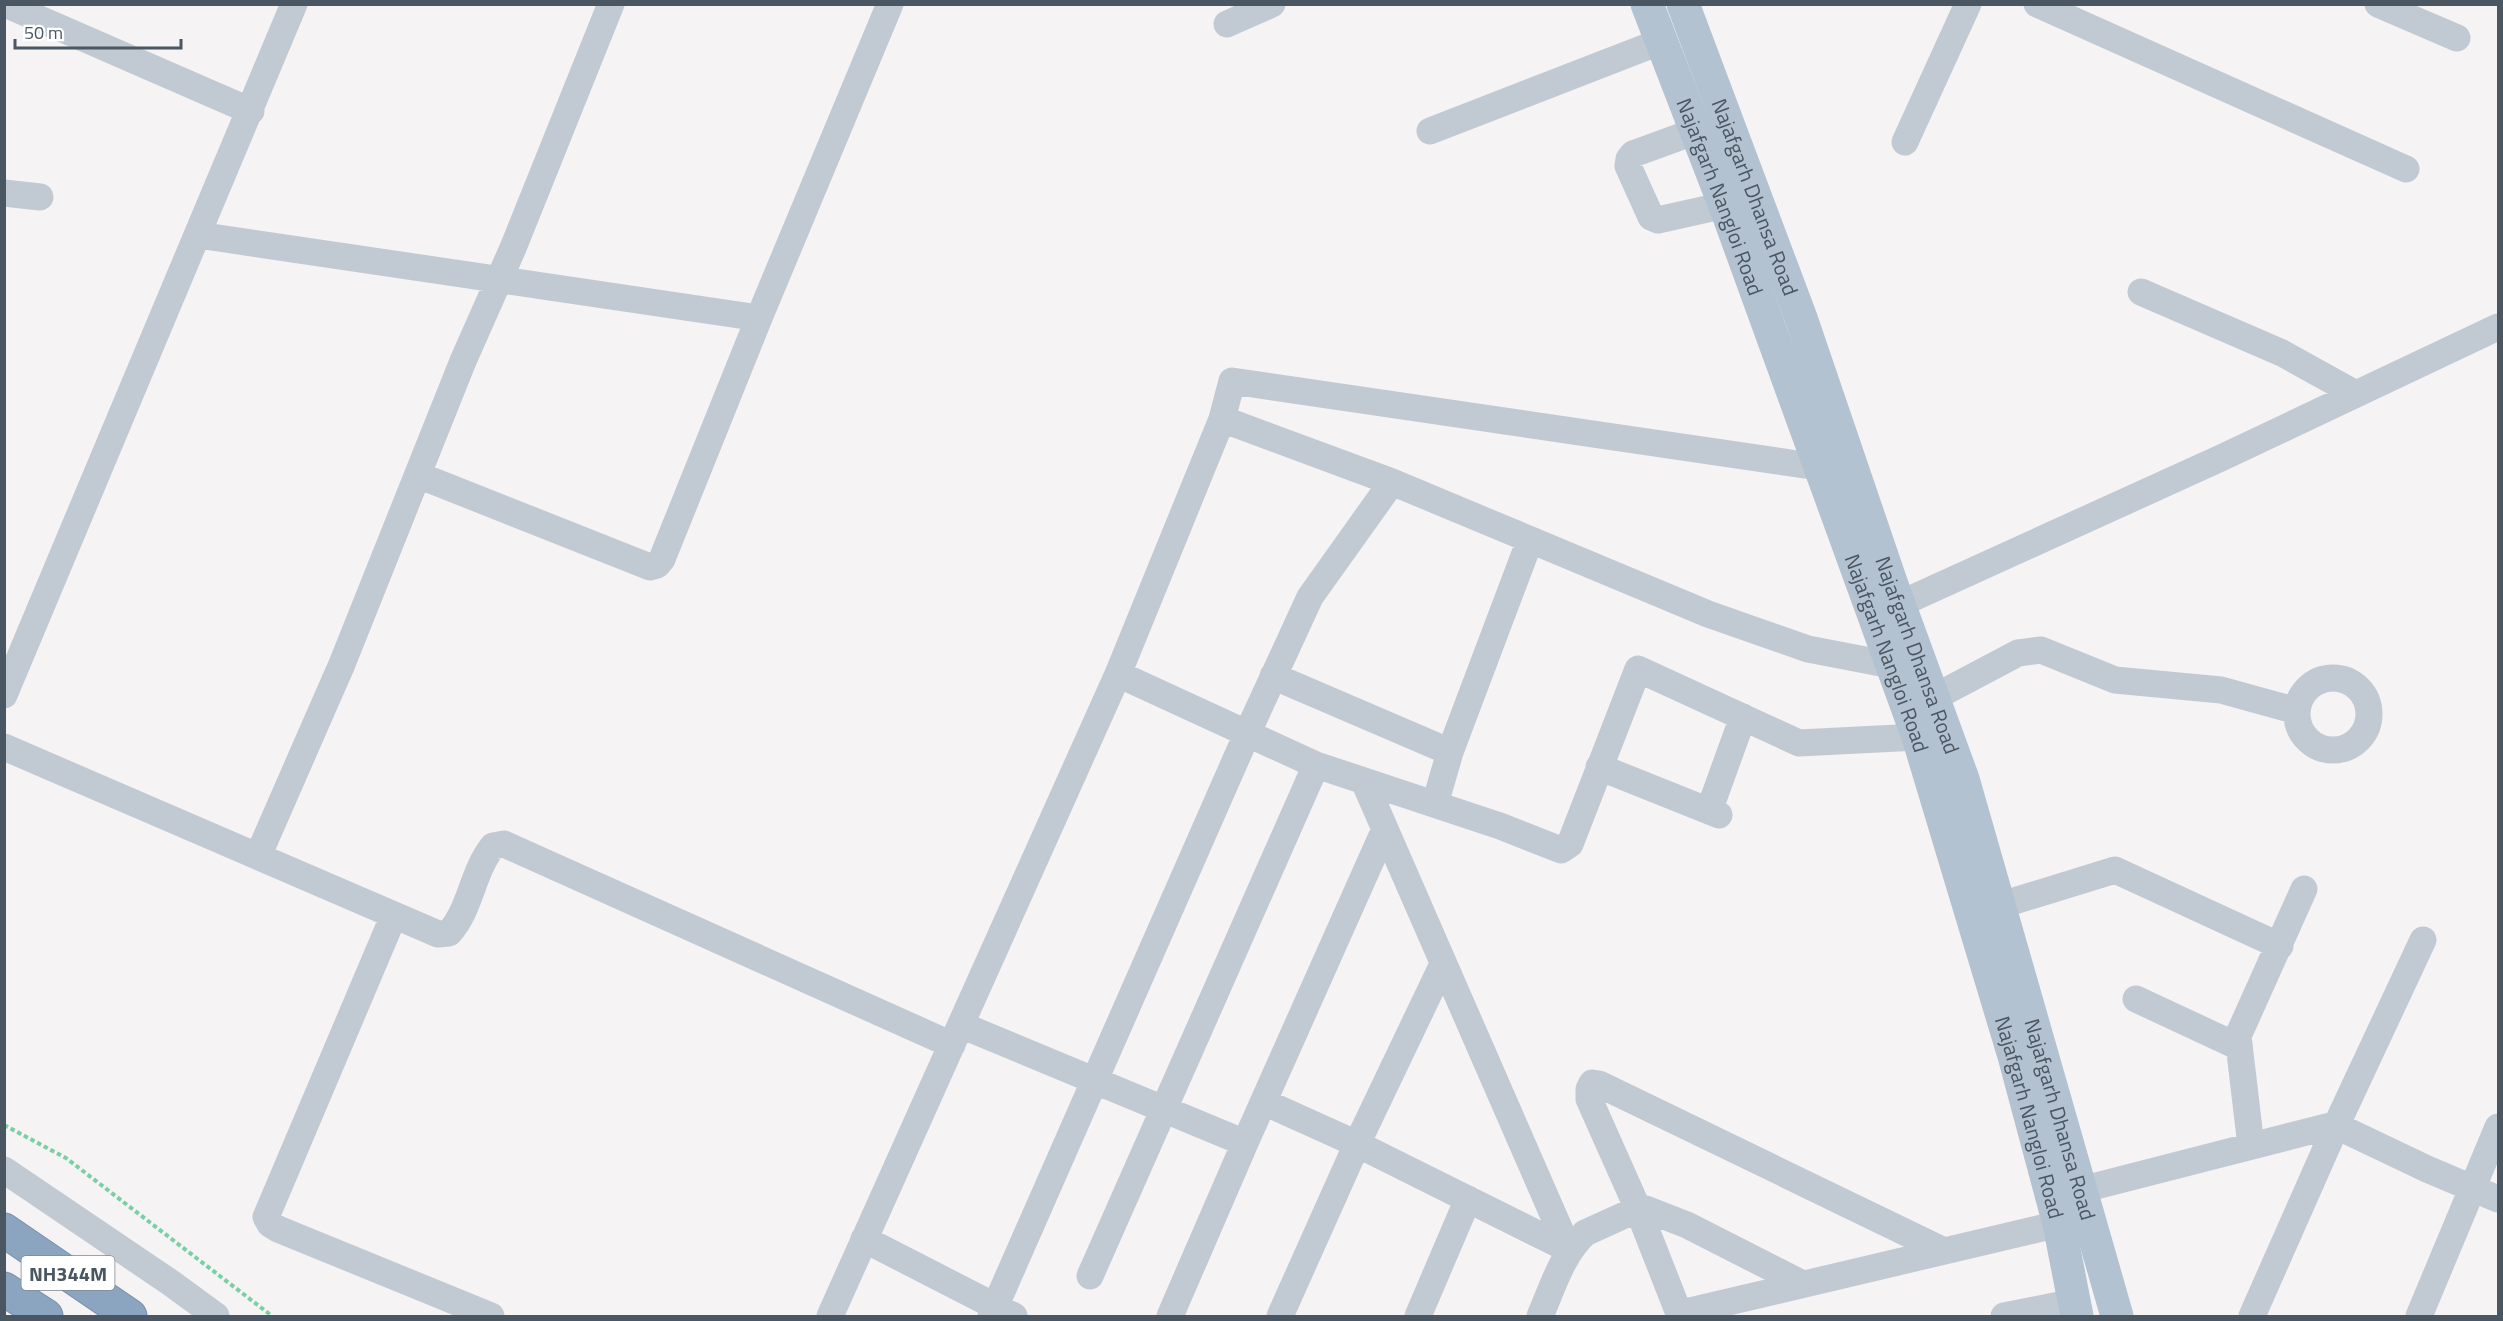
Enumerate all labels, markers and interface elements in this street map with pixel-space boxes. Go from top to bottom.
scale bar [15,12,182,50]
text: 50 m [24,19,63,46]
street label: Najafgarh Nangloi Road [1669,93,1772,300]
street label: Najafgarh Dhansa Road [1704,94,1807,300]
street label: Najafgarh Nangloi Road [1837,549,1938,756]
street label: Najafgarh Dhansa Road [1867,552,1968,758]
street label: Najafgarh Nangloi Road [1987,1012,2073,1222]
street label: Najafgarh Dhansa Road [2016,1015,2105,1224]
road number: NH344M [22,1256,115,1290]

